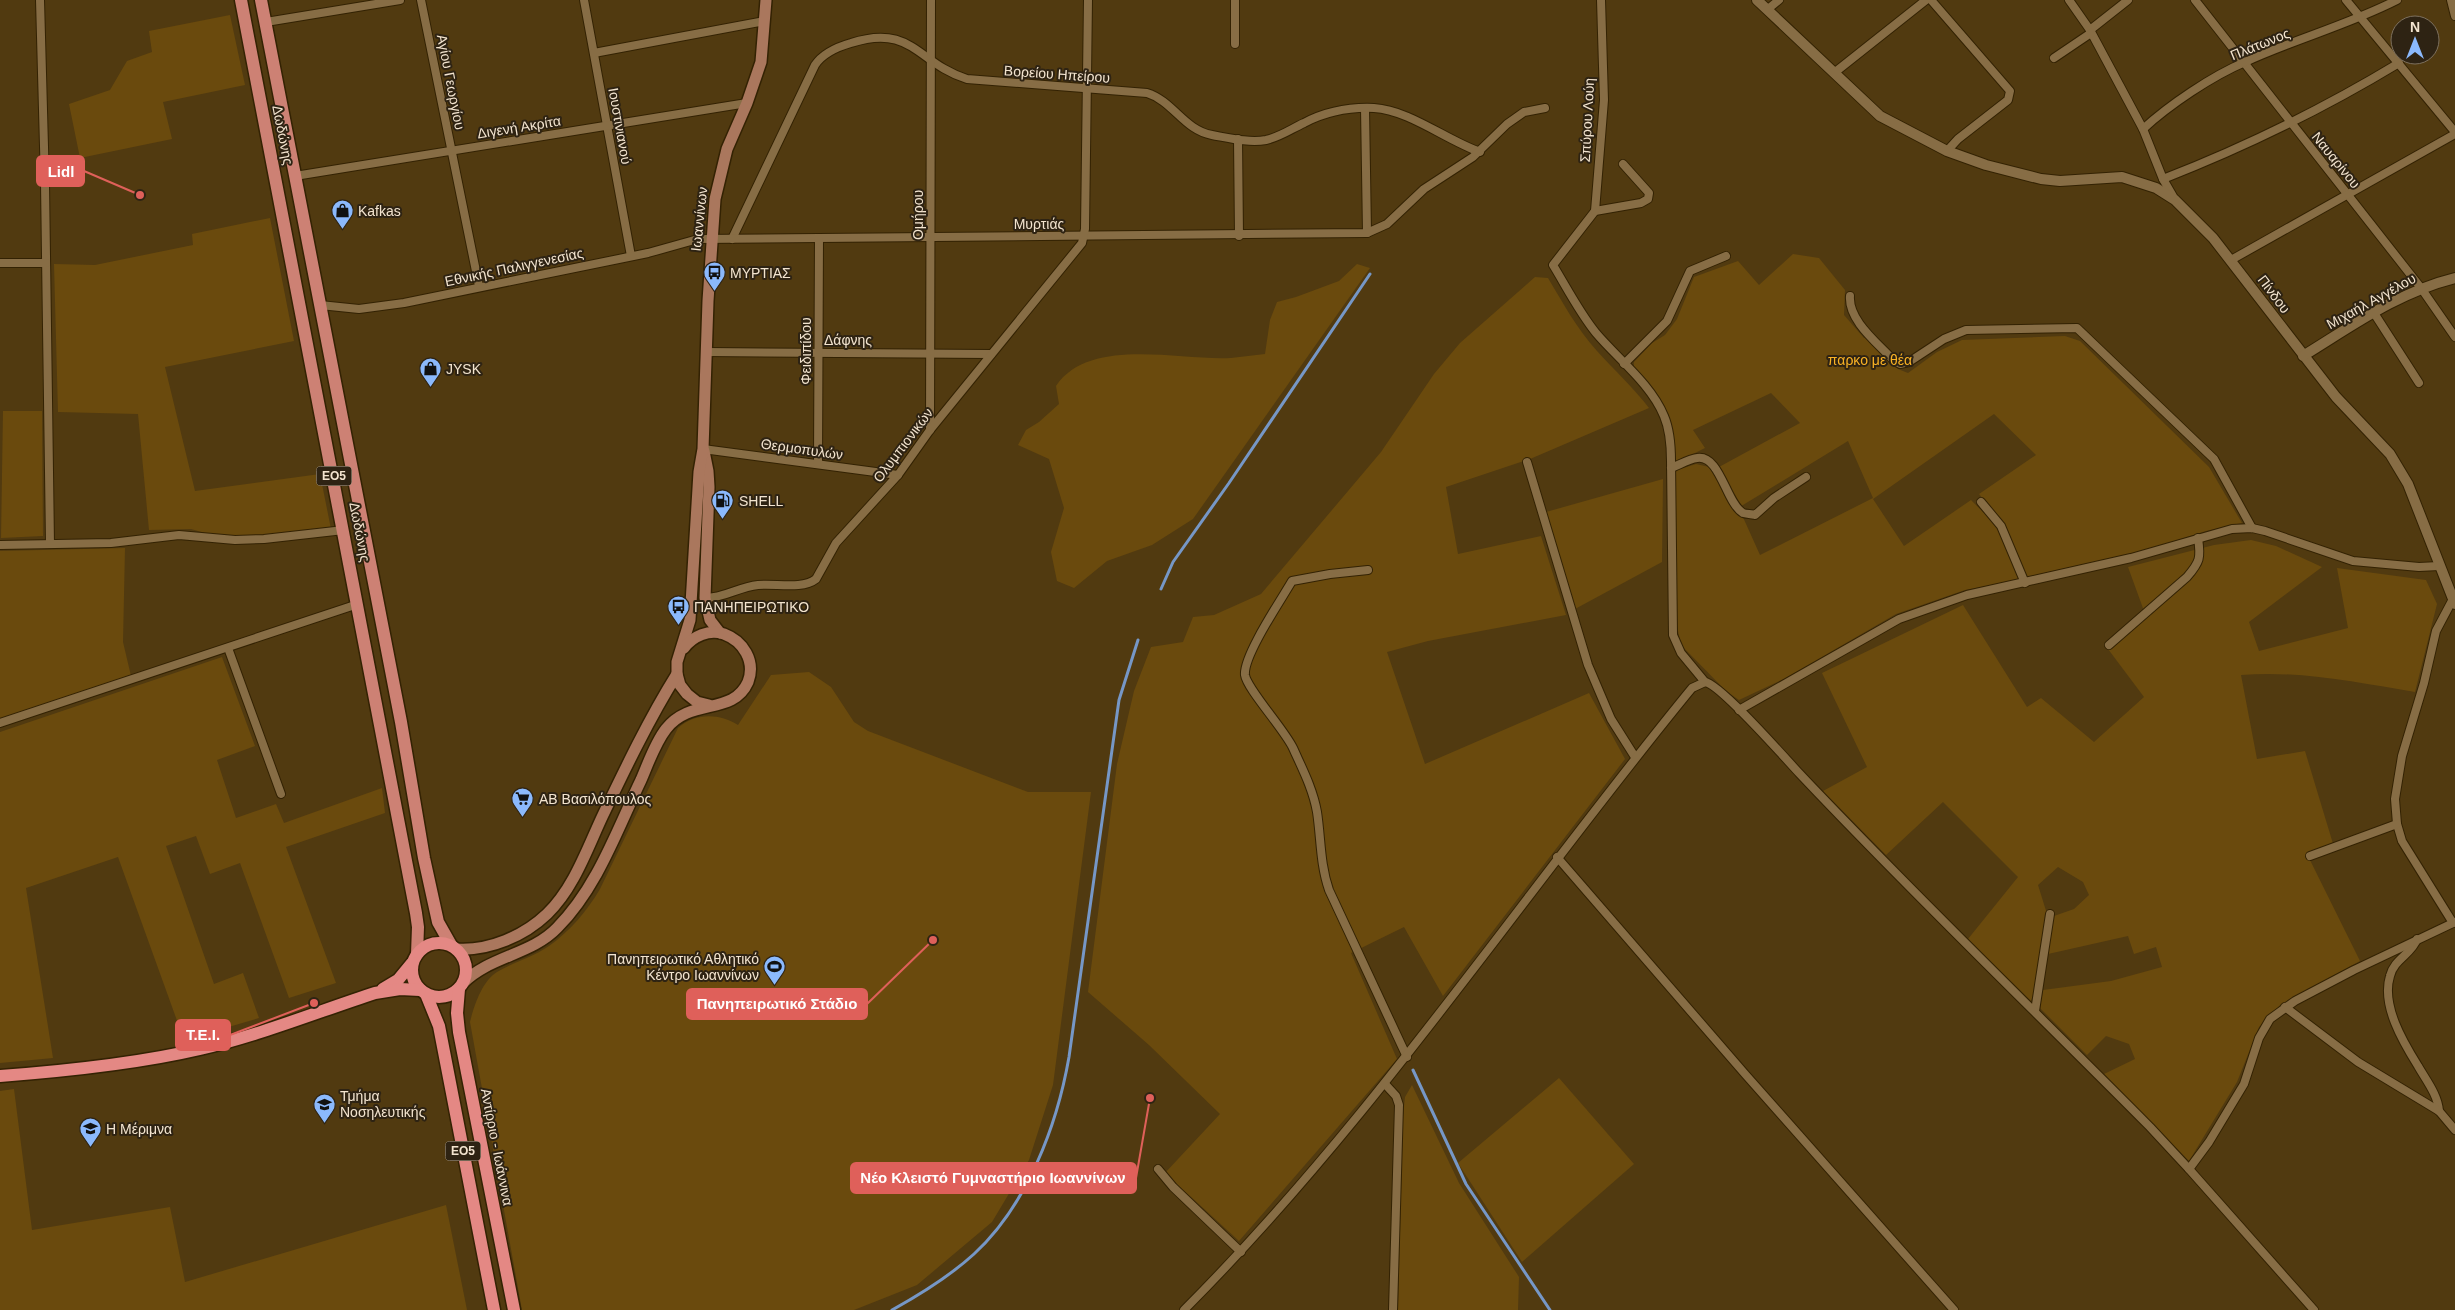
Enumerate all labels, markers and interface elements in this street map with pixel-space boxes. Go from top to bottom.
north arrow [2390,15,2440,65]
text: N [2410,19,2420,35]
street label: Πλάτωνος [2228,25,2292,63]
street label: Αγίου Γεωργίου [434,33,468,131]
street label: Βορείου Ηπείρου [1003,62,1111,86]
street label: Σπύρου Λούη [1577,77,1597,163]
street label: Ιουστινιανού [605,87,635,165]
street label: Δωδώνης [269,104,297,166]
street label: Διγενή Ακρίτα [476,112,562,142]
street label: Ναυαρίνου [2309,129,2363,191]
callout: Lidl [37,156,84,186]
text: Lidl [48,163,74,180]
street label: Ιωαννίνων [688,186,710,252]
street label: Ομήρου [910,190,926,240]
shop icon: Kafkas [330,199,354,230]
place label: Kafkas [358,203,401,219]
street label: Μυρτιάς [1014,216,1065,232]
street label: Εθνικής Παλιγγενεσίας [443,244,585,289]
bus stop icon: ΜΥΡΤΙΑΣ [702,261,726,292]
place label: ΜΥΡΤΙΑΣ [730,265,791,281]
street label: Μιχαήλ Αγγέλου [2324,270,2418,332]
street label: Πίνδου [2255,272,2293,316]
street label: Φειδιπίδου [798,317,814,385]
street label: Δάφνης [824,332,872,348]
park label: παρκο με θέα [1828,352,1912,368]
shop icon: JYSK [418,357,442,388]
place label: JYSK [446,361,482,377]
street label: Ολυμπιονικών [870,405,936,485]
street label: Θερμοπυλών [760,435,844,463]
road number: ΕΟ5 [316,466,352,486]
fuel station icon: SHELL [711,489,735,520]
place label: SHELL [739,493,784,509]
street label: Δωδώνης [346,501,374,563]
bus stop icon: ΠΑΝΗΠΕΙΡΩΤΙΚΟ [666,595,690,626]
place label: ΠΑΝΗΠΕΙΡΩΤΙΚΟ [694,599,809,615]
supermarket icon: ΑΒ Βασιλόπουλος [511,787,535,818]
place label: ΑΒ Βασιλόπουλος [539,791,652,807]
place label: Πανηπειρωτικό Αθλητικό Κέντρο Ιωαννίνων [607,951,759,983]
sports icon: Πανηπειρωτικό Αθλητικό Κέντρο Ιωαννίνων [763,955,787,986]
callout: Πανηπειρωτικό Στάδιο [687,989,867,1019]
text: Πανηπειρωτικό Στάδιο [697,995,857,1012]
callout: Τ.Ε.Ι. [176,1020,230,1050]
text: Τ.Ε.Ι. [186,1026,220,1043]
street label: Αντίρριο - Ιωάννινα [478,1087,516,1207]
place label: Τμήμα Νοσηλευτικής [340,1088,426,1120]
school or university icon: Τμήμα Νοσηλευτικής [312,1092,336,1123]
school or university icon: Η Μέριμνα [78,1117,102,1148]
place label: Η Μέριμνα [106,1121,172,1137]
road number: ΕΟ5 [446,1142,480,1160]
callout: Νέο Κλειστό Γυμναστήριο Ιωαννίνων [851,1163,1136,1193]
text: Νέο Κλειστό Γυμναστήριο Ιωαννίνων [860,1169,1126,1186]

